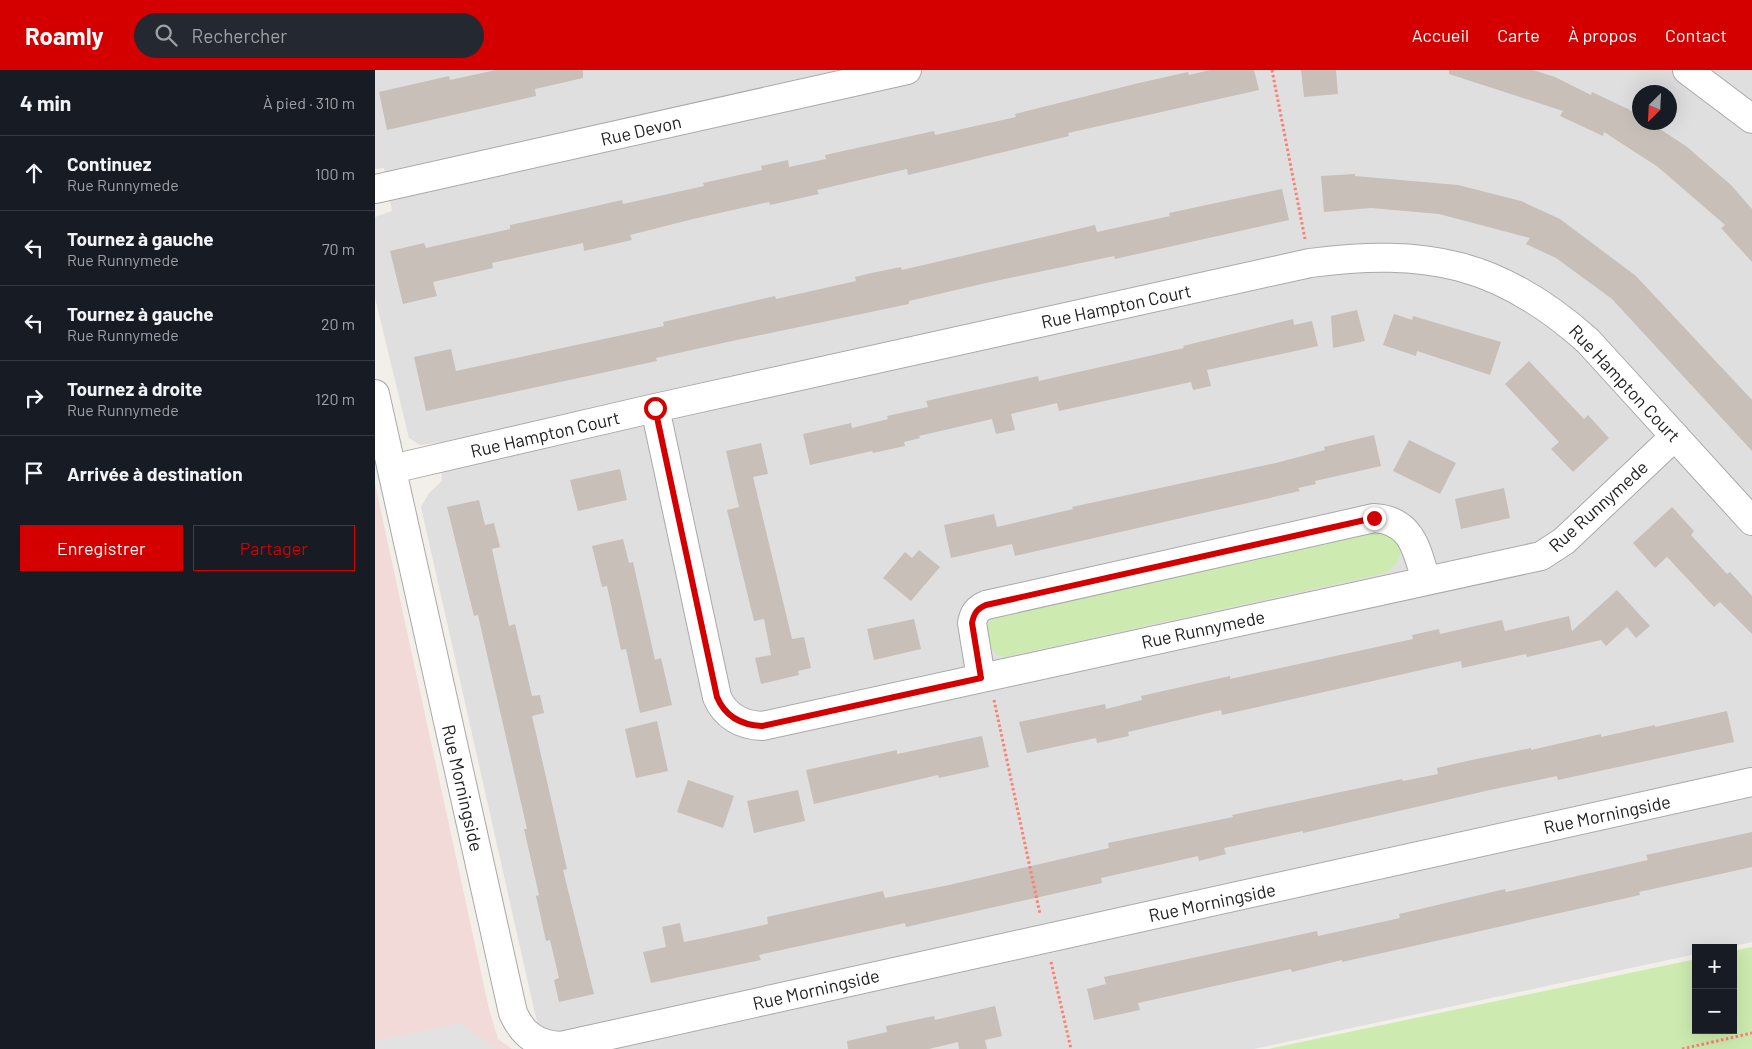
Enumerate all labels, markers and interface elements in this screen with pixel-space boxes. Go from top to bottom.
search box [134,13,484,58]
text: Roamly [25,21,104,50]
icon: search [152,21,180,49]
text: Rechercher [192,24,287,47]
text: Accueil [1412,24,1469,46]
text: Carte [1497,24,1540,46]
text: À propos [1568,24,1637,46]
text: Contact [1665,24,1727,46]
north arrow [1632,85,1677,130]
text: 4 min [20,90,71,115]
text: À pied · 310 m [263,93,355,112]
street label: Rue Devon [599,110,683,150]
text: Continuez [67,152,151,175]
icon: ahead [20,159,48,187]
text: 100 m [315,164,355,183]
text: Rue Runnymede [67,175,179,194]
text: Tournez à gauche [67,227,214,250]
icon: left [20,234,48,262]
text: 70 m [322,239,355,258]
text: Rue Runnymede [67,250,179,269]
street label: Rue Hampton Court [1039,279,1193,333]
text: Tournez à gauche [67,302,214,325]
icon: left [20,309,48,337]
text: 20 m [321,314,355,333]
street label: Rue Hampton Court [1565,320,1685,446]
text: Rue Runnymede [67,325,179,344]
text: Tournez à droite [67,377,203,400]
icon: right [20,384,48,412]
text: 120 m [315,389,355,408]
route start [644,397,667,420]
text: Rue Runnymede [67,400,179,419]
street label: Rue Hampton Court [468,406,622,462]
street label: Rue Runnymede [1544,456,1652,556]
icon: arrive [20,459,48,487]
text: Arrivée à destination [67,462,243,485]
route end [1363,507,1386,530]
button: Enregistrer [20,525,183,571]
button: Partager [193,525,355,571]
street label: Rue Runnymede [1139,605,1267,653]
street label: Rue Morningside [438,723,488,853]
street label: Rue Morningside [1541,790,1673,838]
street label: Rue Morningside [1146,878,1278,926]
map controls [1692,944,1737,1034]
button: + [1692,944,1737,989]
street label: Rue Morningside [751,964,881,1014]
button: − [1692,989,1737,1034]

